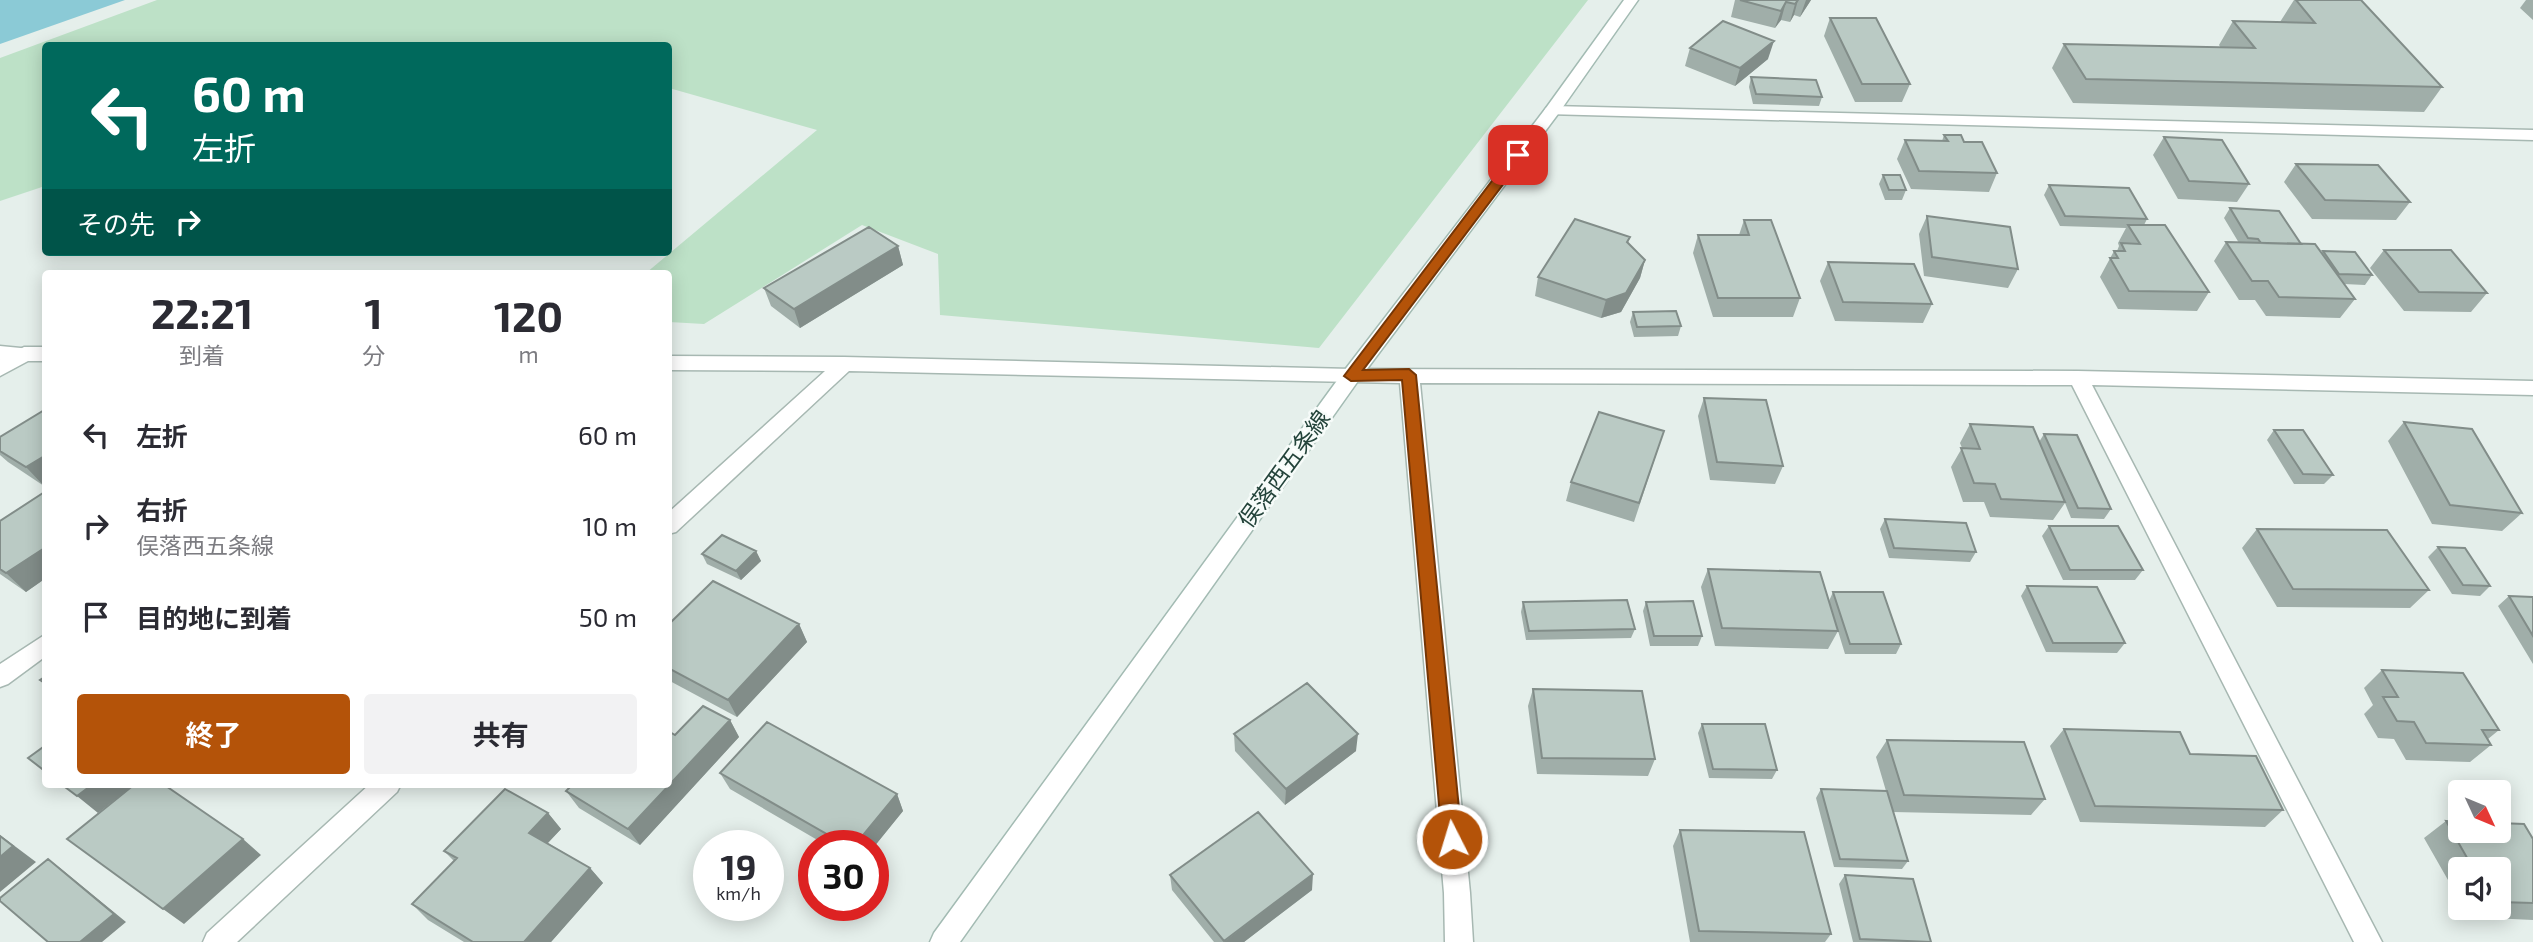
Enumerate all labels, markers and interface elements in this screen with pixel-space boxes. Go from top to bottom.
text: 60 m [192,63,306,122]
icon: left [77,70,168,161]
pin [1488,125,1548,185]
text: 左折 [192,128,256,166]
icon: arrive [1499,136,1537,174]
icon: right [169,203,207,241]
text: その先 [77,208,155,239]
text: 22:21 [151,287,253,337]
text: 1 [364,287,383,337]
text: 120 [494,290,563,340]
text: m [518,340,539,368]
text: 到着 [179,341,225,369]
text: 分 [362,341,385,369]
street label: 俣落西五条線 [1231,404,1335,532]
icon: left [77,416,115,454]
text: 60 m [578,419,637,450]
text: 左折 [136,420,188,451]
text: 右折 [136,494,188,525]
icon: right [77,507,115,545]
text: 10 m [582,510,637,541]
text: 俣落西五条線 [136,531,274,559]
icon: arrive [77,598,115,636]
text: 50 m [579,601,637,632]
text: 目的地に到着 [136,602,292,633]
button: 終了 [77,694,350,774]
button: 共有 [364,694,637,774]
north arrow [2448,780,2511,844]
map controls [2448,780,2511,920]
position arrow [1415,802,1489,876]
speed limit sign: 30 [798,830,889,921]
text: 19 [721,845,756,887]
button: sound [2448,857,2511,920]
text: km/h [716,882,761,904]

